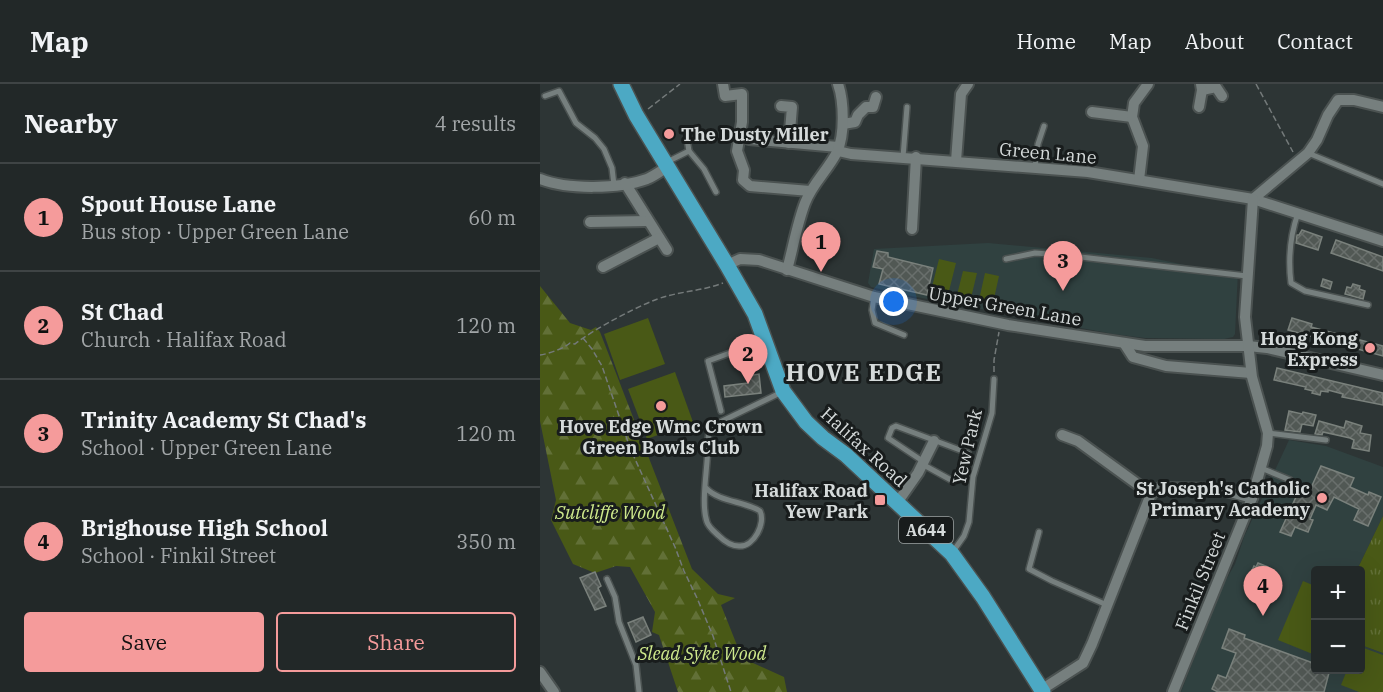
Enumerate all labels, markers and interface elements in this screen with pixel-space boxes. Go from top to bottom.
text: Map [30,23,89,60]
text: Home [1016,27,1076,55]
text: Map [1109,27,1152,55]
text: About [1185,27,1244,55]
text: Contact [1277,27,1353,55]
text: Nearby [24,106,118,140]
text: 4 results [435,110,516,137]
place label: The Dusty Miller [681,123,829,146]
marker: The Dusty Miller [662,127,676,141]
street label: Green Lane [998,137,1098,169]
text: Spout House Lane [81,189,276,218]
text: 1 [38,204,50,231]
text: 60 m [468,204,516,231]
text: Bus stop · Upper Green Lane [81,218,349,245]
pin: 1 [802,222,840,272]
pin: 3 [1044,242,1082,291]
street label: Upper Green Lane [927,281,1083,331]
your location [879,287,908,316]
text: St Chad [81,297,164,326]
text: 2 [38,312,50,339]
text: 120 m [456,312,516,339]
text: Church · Halifax Road [81,326,287,353]
place label: Hong Kong Express [1260,327,1359,371]
pin: 2 [728,334,768,384]
marker: Hong Kong Express [1363,341,1377,355]
district label: HOVE EDGE [786,356,942,388]
marker: Hove Edge Wmc Crown Green Bowls Club [654,399,668,413]
street label: Halifax Road [816,402,912,492]
text: Trinity Academy St Chad's [81,405,367,434]
street label: Yew Park [947,406,987,487]
place label: Hove Edge Wmc Crown Green Bowls Club [559,415,763,459]
text: 3 [38,420,50,447]
text: 120 m [456,420,516,447]
text: School · Upper Green Lane [81,434,332,461]
place label: St Joseph's Catholic Primary Academy [1136,477,1311,521]
place label: Halifax Road Yew Park [754,479,869,523]
marker: St Joseph's Catholic Primary Academy [1315,491,1329,505]
marker: Halifax Road Yew Park [873,493,887,507]
park label: Sutcliffe Wood [554,501,665,524]
text: Brighouse High School [81,513,328,542]
road number: A644 [899,517,953,543]
text: 4 [38,528,50,555]
text: 350 m [456,528,516,555]
street label: Finkil Street [1170,528,1230,634]
text: School · Finkil Street [81,542,276,569]
pin: 4 [1244,566,1282,616]
map controls [1311,566,1365,674]
button: + [1311,566,1365,620]
button: Save [24,612,264,672]
button: Share [276,612,516,672]
button: − [1311,620,1365,674]
park label: Slead Syke Wood [637,642,767,665]

